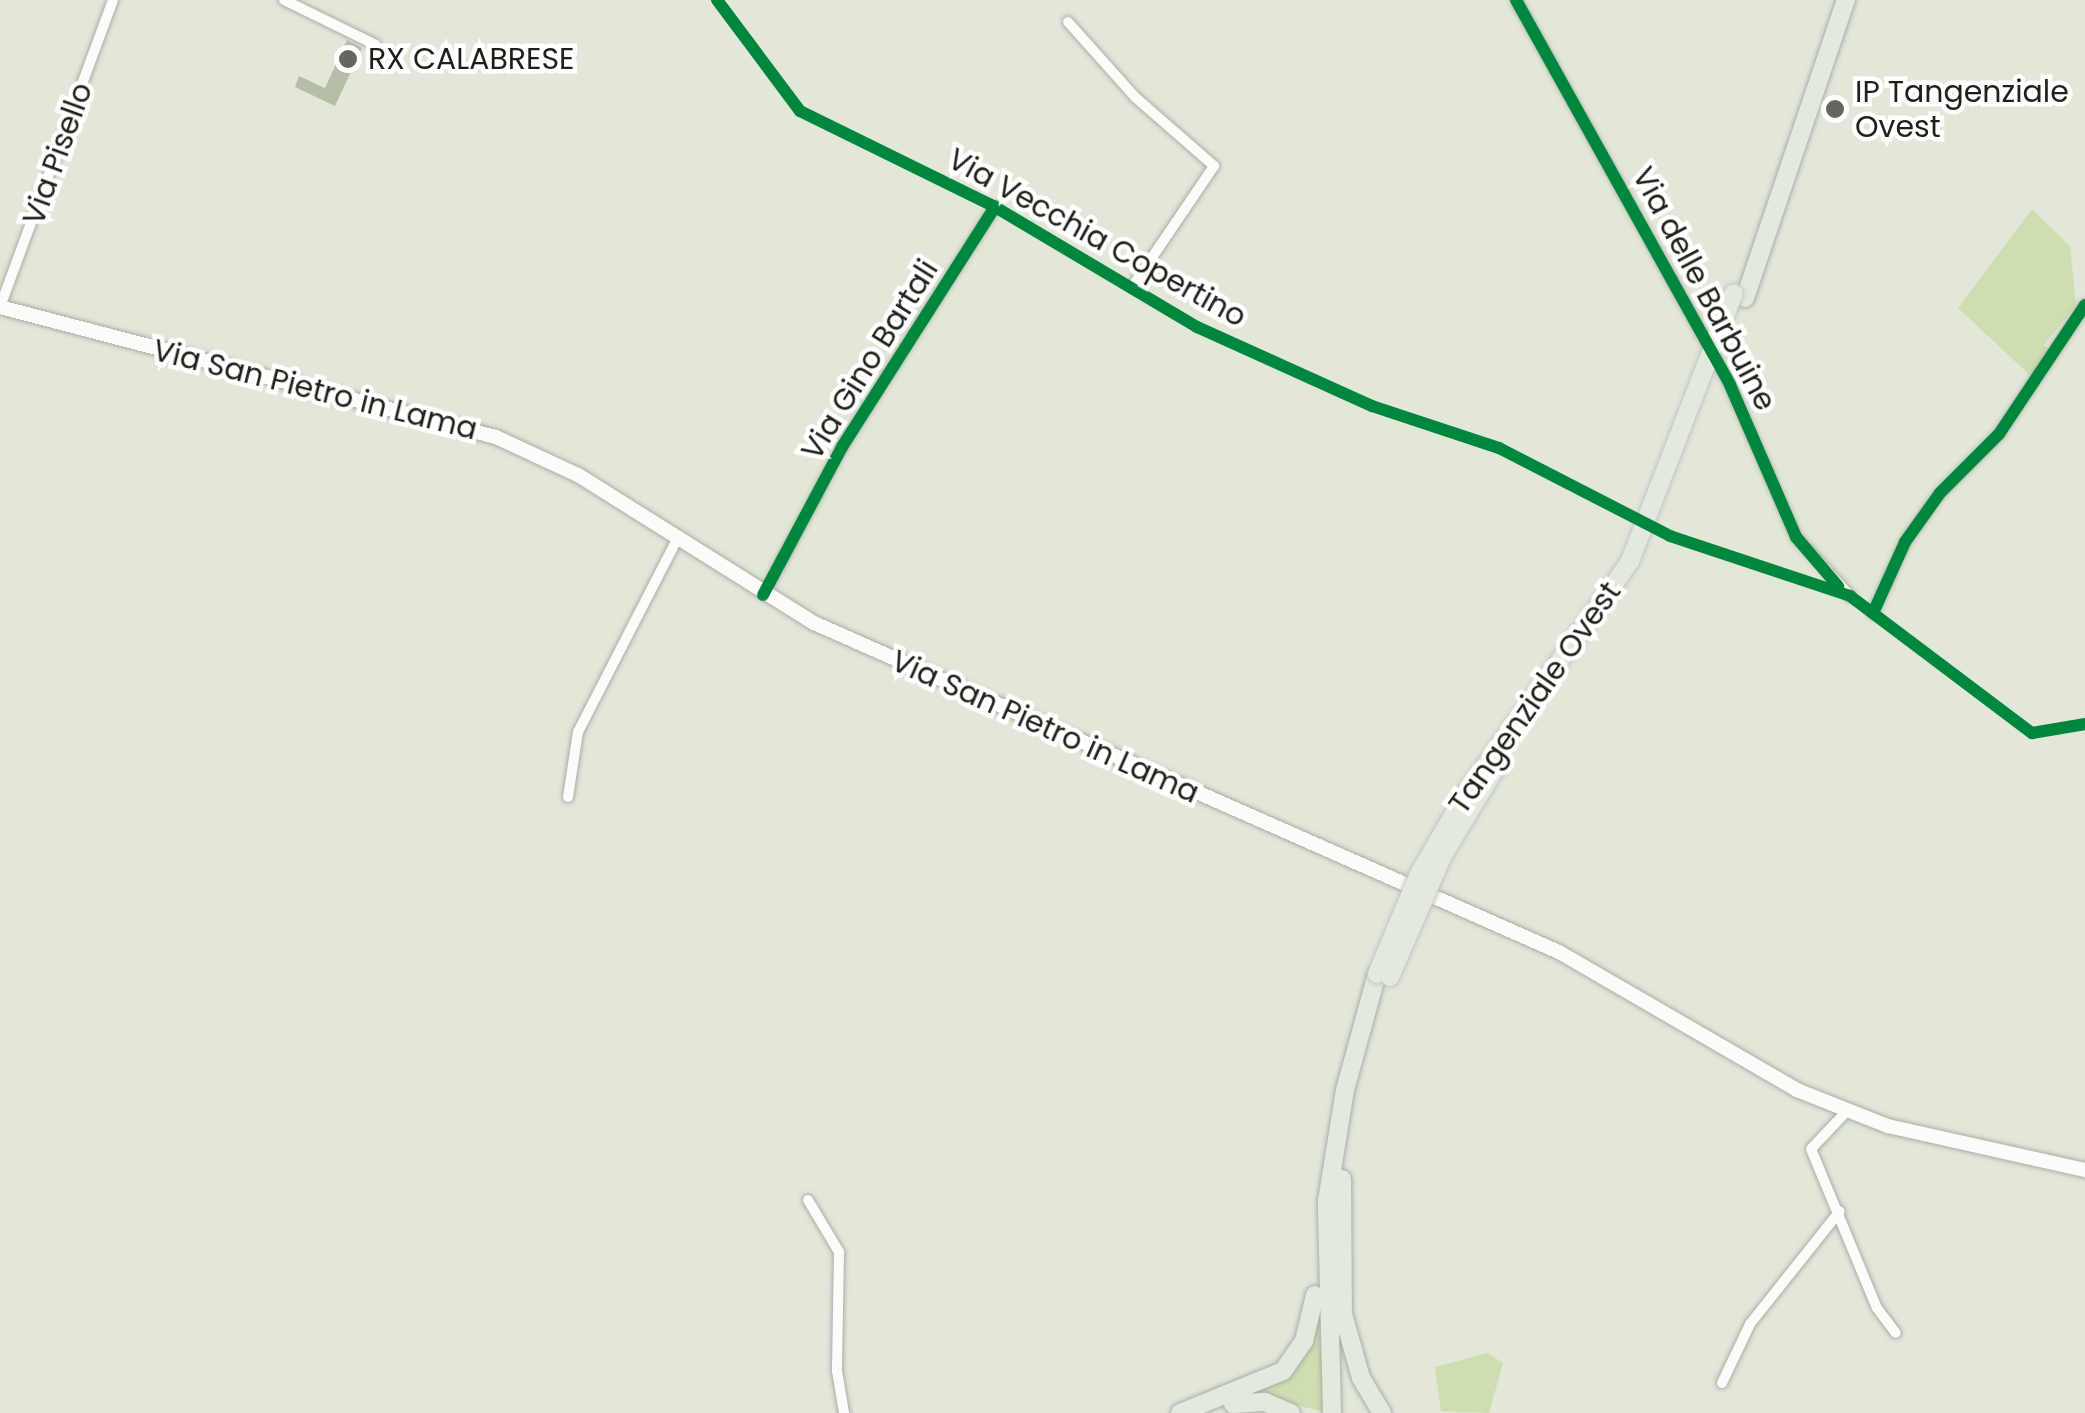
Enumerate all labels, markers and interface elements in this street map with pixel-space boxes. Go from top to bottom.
place label: RX CALABRESE [368,41,574,77]
marker: RX CALABRESE [337,48,359,70]
place label: IP Tangenziale Ovest [1855,74,2069,144]
street label: Via Pisello [16,78,100,230]
marker: IP Tangenziale Ovest [1824,98,1846,120]
street label: Via Vecchia Copertino [942,141,1252,335]
street label: Via delle Barbuine [1625,161,1783,417]
street label: Via Gino Bartali [794,253,946,467]
street label: Via San Pietro in Lama [149,332,481,448]
street label: Tangenziale Ovest [1441,575,1629,821]
street label: Via San Pietro in Lama [886,643,1204,811]

